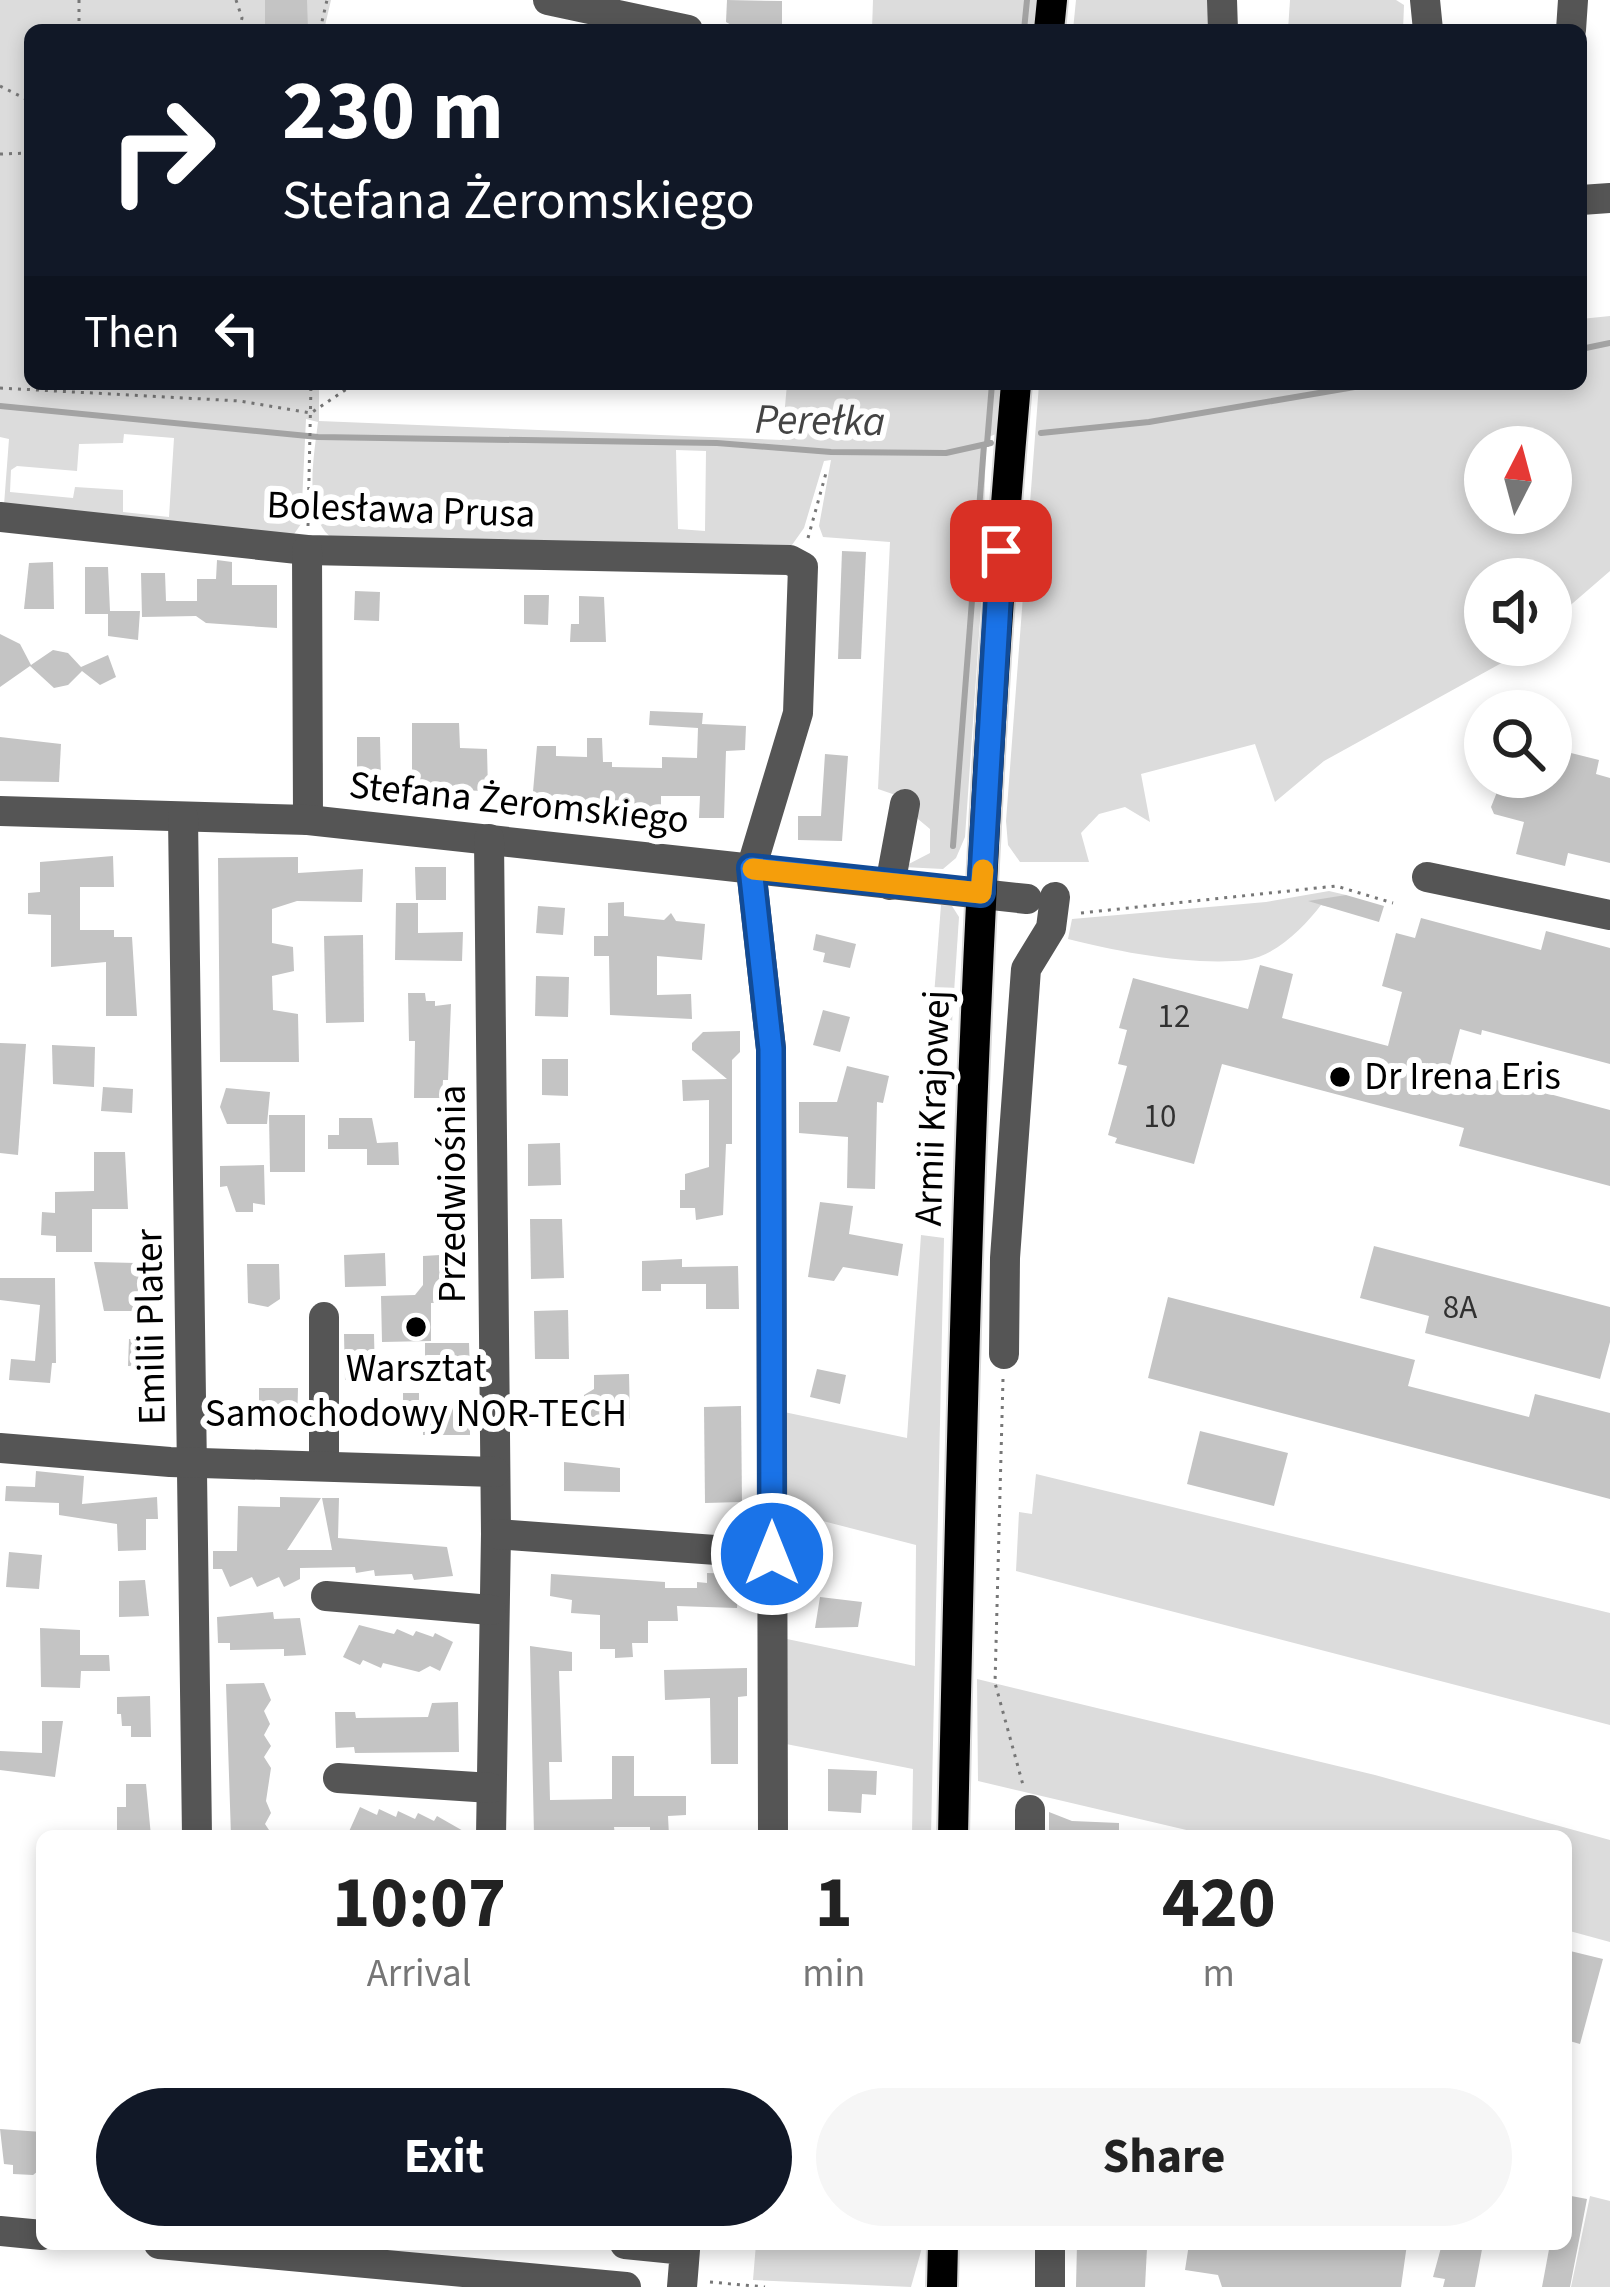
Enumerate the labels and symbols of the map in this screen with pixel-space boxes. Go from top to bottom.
water label: Perełka [754,390,886,452]
north arrow [1464,426,1572,534]
street label: Bolesława Prusa [266,477,536,543]
pin [950,500,1052,602]
street label: Stefana Żeromskiego [346,757,692,849]
street label: Armii Krajowej [901,989,965,1227]
house number: 12 [1158,993,1190,1040]
place label: Dr Irena Eris [1364,1049,1561,1105]
marker: Dr Irena Eris [1327,1064,1353,1090]
street label: Przedwiośnia [425,1085,481,1303]
house number: 10 [1144,1093,1176,1140]
street label: Emilii Plater [121,1228,181,1426]
house number: 8A [1443,1284,1477,1331]
marker: Warsztat Samochodowy NOR-TECH [403,1314,429,1340]
place label: Warsztat Samochodowy NOR-TECH [205,1341,627,1442]
position arrow [709,1491,835,1617]

